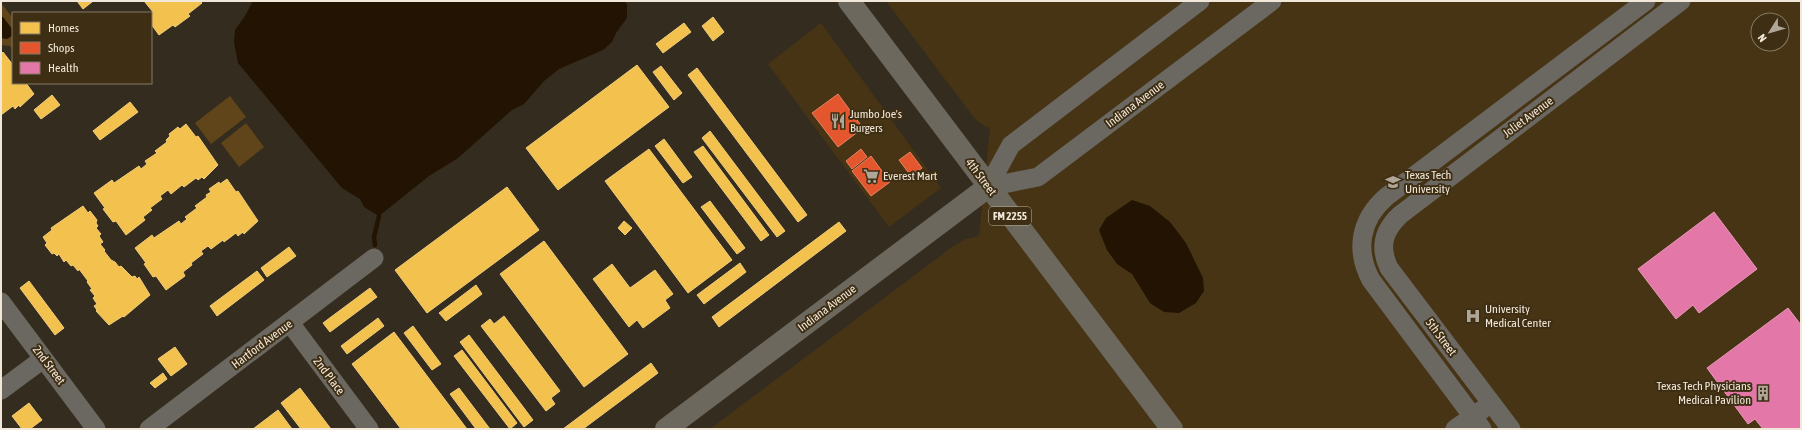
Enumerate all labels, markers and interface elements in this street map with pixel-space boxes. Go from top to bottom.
legend [12,12,152,84]
north arrow [1750,12,1790,52]
text: Homes [48,21,79,35]
text: N [1755,32,1769,44]
text: Shops [48,41,74,55]
text: Health [48,61,78,75]
street label: Indiana Avenue [1103,78,1167,130]
street label: Joliet Avenue [1500,94,1556,140]
place label: Jumbo Joe's Burgers [850,107,902,135]
restaurant icon: Jumbo Joe's Burgers [829,112,847,130]
street label: 4th Street [963,156,1000,199]
supermarket icon: Everest Mart [862,167,880,185]
place label: Texas Tech University [1405,168,1451,196]
place label: Everest Mart [883,169,938,183]
school or university icon: Texas Tech University [1384,173,1402,191]
road number: FM 2255 [989,207,1031,225]
street label: Indiana Avenue [795,282,859,334]
place label: University Medical Center [1485,302,1551,330]
hospital icon: University Medical Center [1464,307,1482,325]
street label: 5th Street [1423,316,1460,359]
street label: Hartford Avenue [229,317,295,371]
street label: 2nd Street [30,343,68,388]
street label: 2nd Place [310,354,348,398]
place label: Texas Tech Physicians Medical Pavilion [1656,379,1751,407]
building icon: Texas Tech Physicians Medical Pavilion [1754,384,1772,402]

